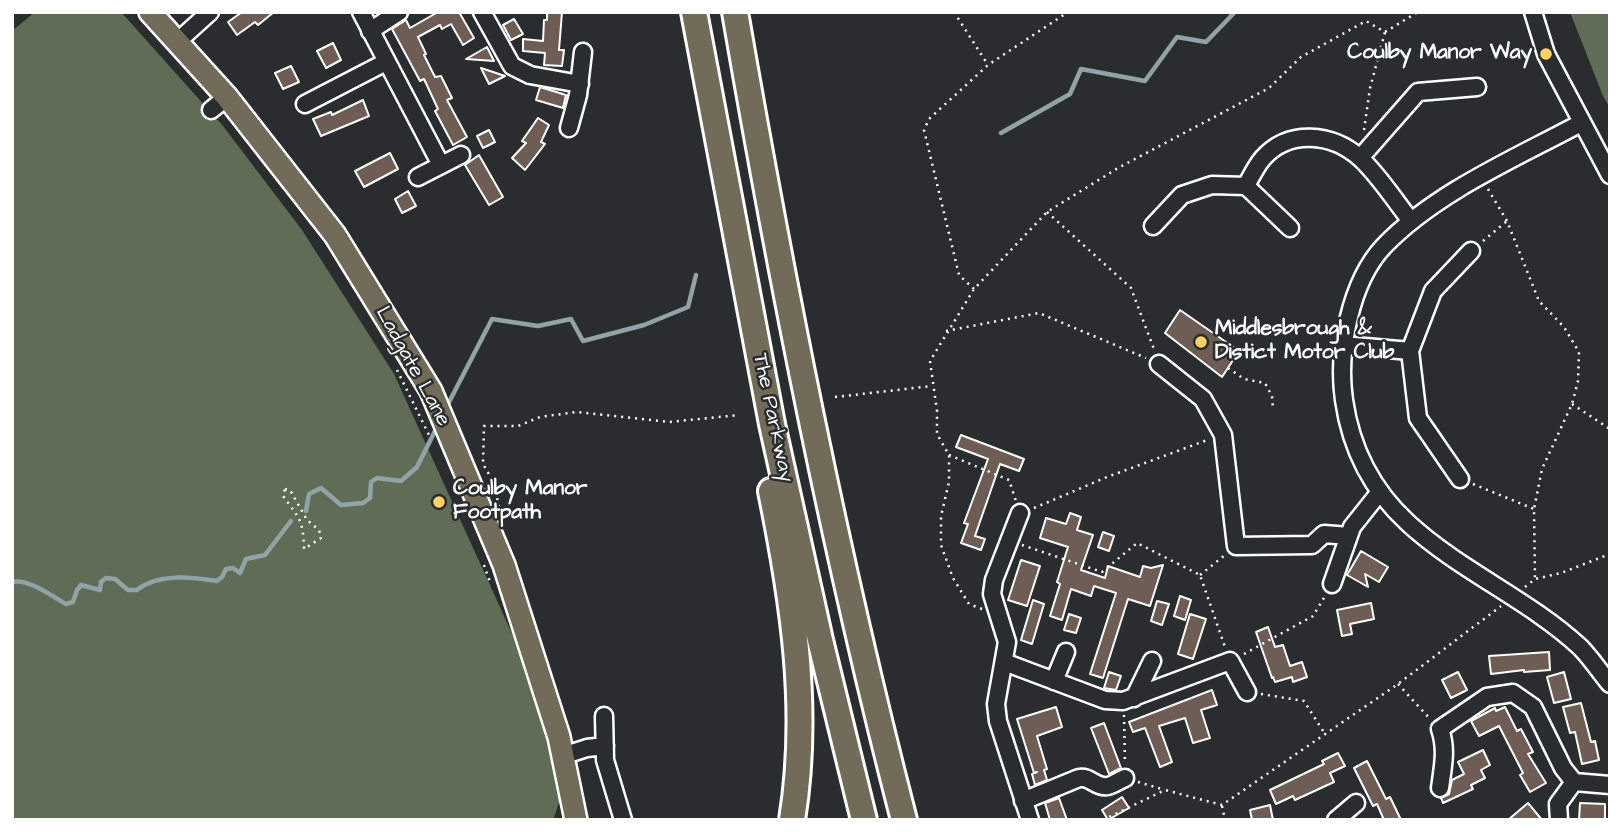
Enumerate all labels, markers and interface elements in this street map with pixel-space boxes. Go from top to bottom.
place label: Coulby Manor Way [1347,41,1532,67]
marker: Coulby Manor Way [1538,46,1554,62]
street label: Ladgate Lane [369,303,455,431]
place label: Middlesbrough & Distict Motor Club [1215,317,1394,367]
marker: Middlesbrough & Distict Motor Club [1193,334,1209,350]
street label: The Parkway [746,351,798,485]
place label: Coulby Manor Footpath [453,477,587,527]
marker: Coulby Manor Footpath [431,494,447,510]

